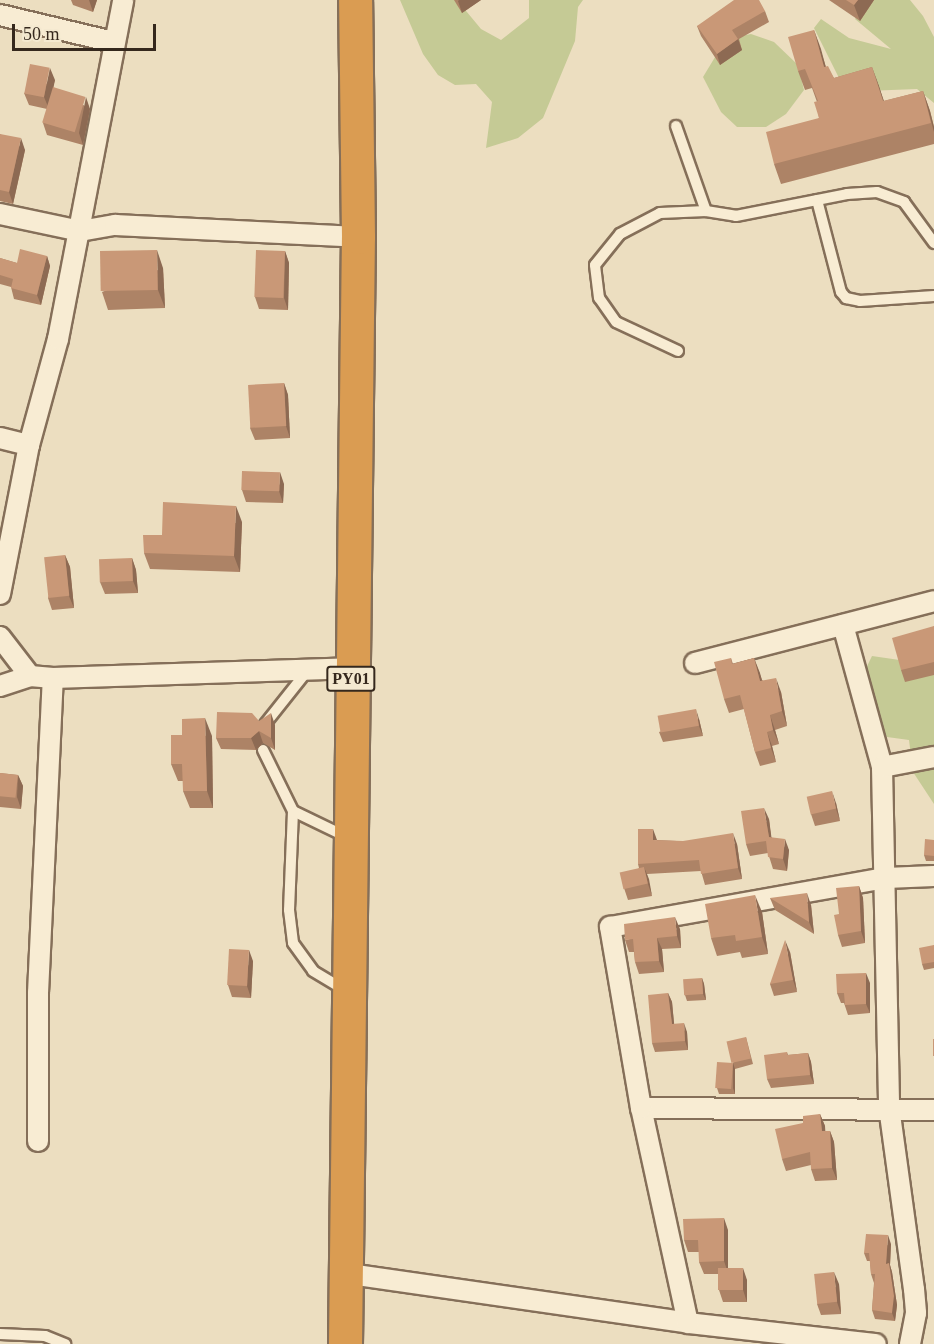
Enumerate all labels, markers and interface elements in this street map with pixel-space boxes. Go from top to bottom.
scale bar [15,12,159,50]
text: 50 m [23,24,60,44]
road number: PY01 [326,666,376,692]

